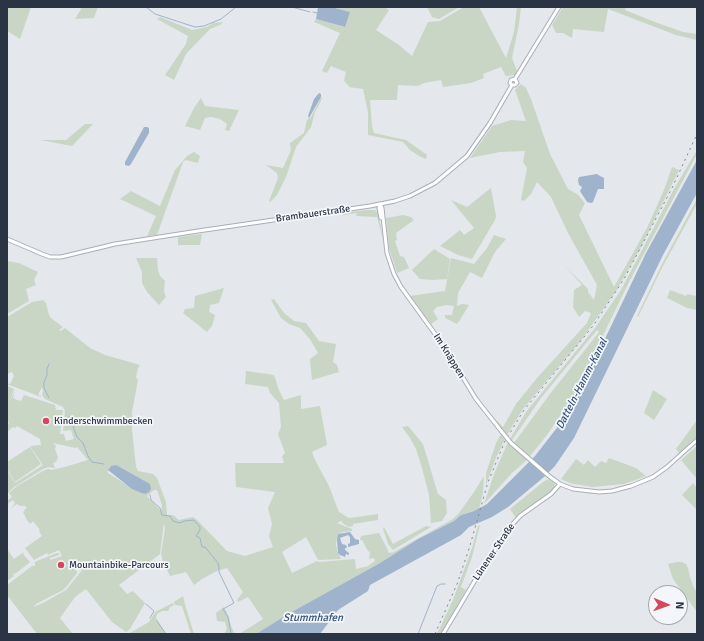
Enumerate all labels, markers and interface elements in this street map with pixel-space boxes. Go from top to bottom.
street label: Brambauerstraße [275,203,351,225]
street label: Im Knäppen [430,331,468,381]
water label: Datteln-Hamm-Kanal [553,336,611,432]
place label: Kinderschwimmbecken [54,415,153,427]
marker: Kinderschwimmbecken [41,416,51,426]
street label: Lünener Straße [471,521,517,583]
place label: Mountainbike-Parcours [69,559,169,571]
marker: Mountainbike-Parcours [56,560,66,570]
north arrow [648,585,688,625]
text: N [673,601,686,609]
water label: Stummhafen [283,611,343,625]

